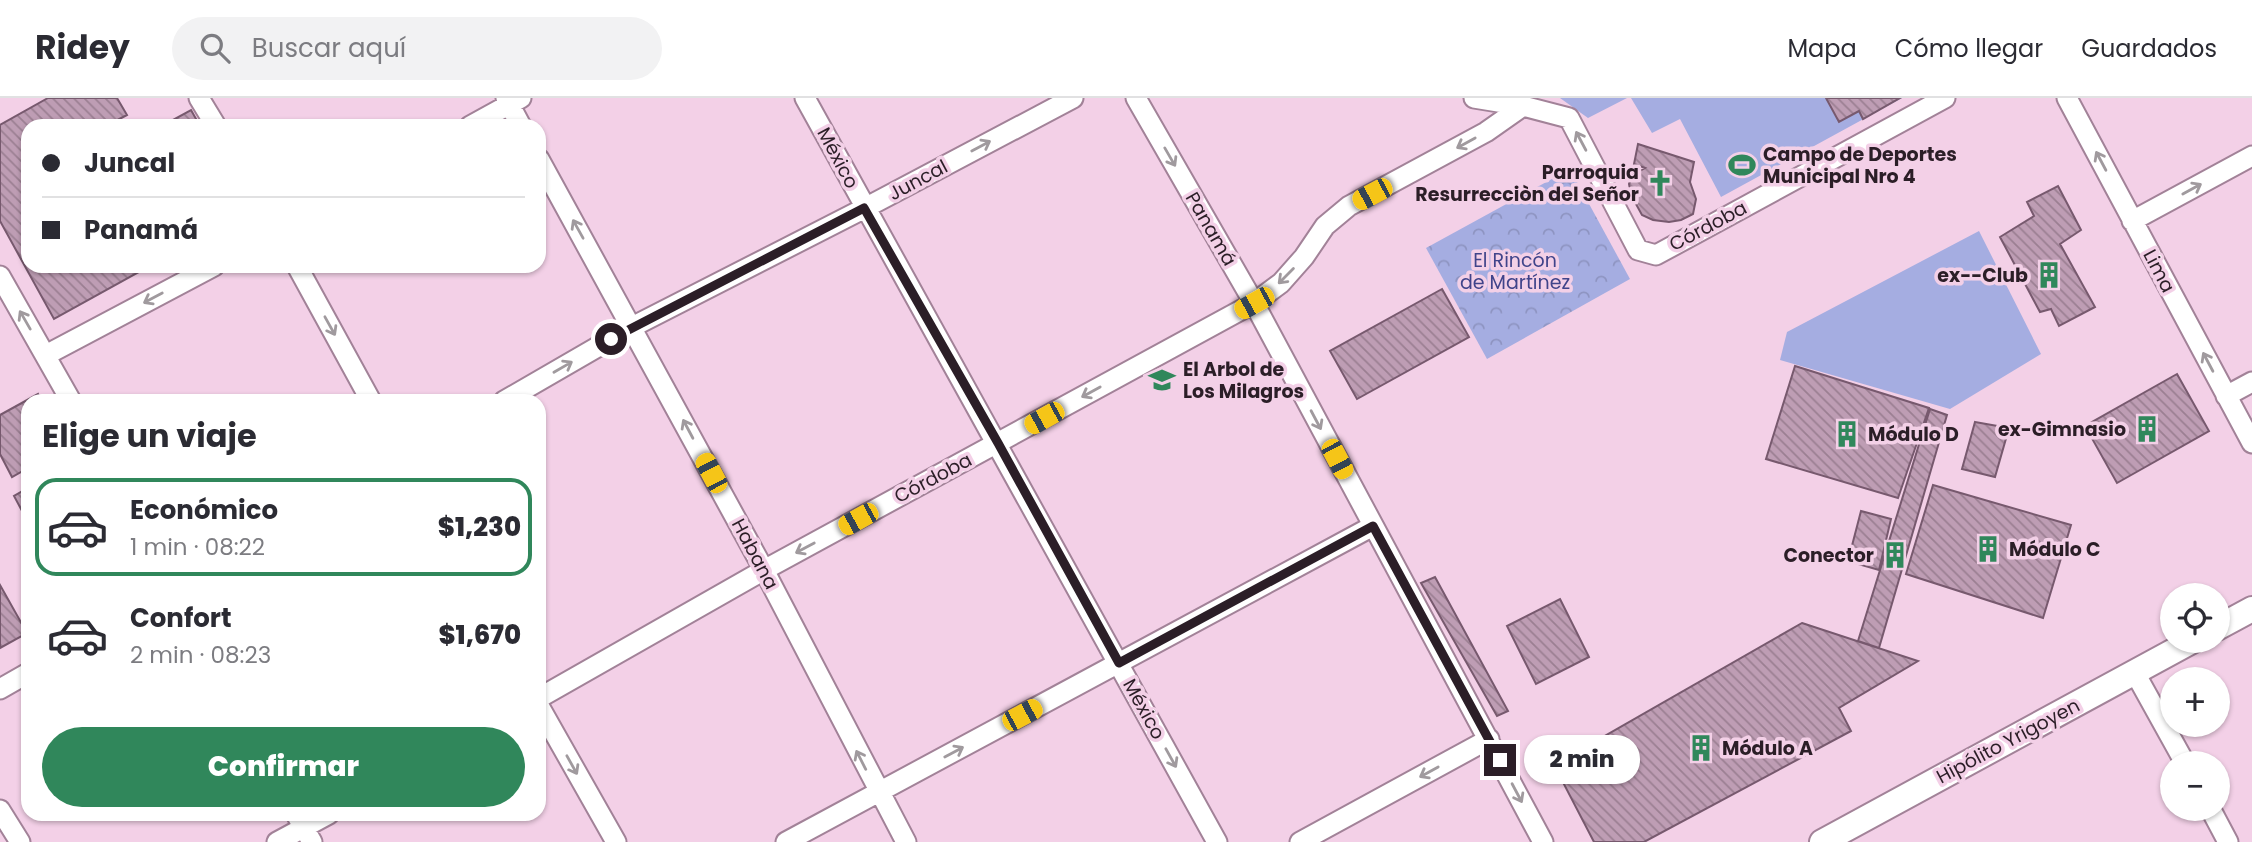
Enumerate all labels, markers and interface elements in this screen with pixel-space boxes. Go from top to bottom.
search box [172,17,662,80]
text: Ridey [35,24,130,71]
icon: search [196,29,234,67]
text: Buscar aquí [252,30,406,66]
text: Mapa [1787,32,1857,65]
text: Cómo llegar [1895,32,2043,65]
text: Guardados [2081,32,2217,65]
street label: México [811,123,865,193]
one-way arrow [1574,131,1587,152]
one-way arrow [1456,136,1476,150]
one-way arrow [970,139,991,153]
place label: Campo de Deportes Municipal Nro 4 [1763,141,1957,190]
text: Juncal [84,145,175,181]
one-way arrow [1163,147,1177,167]
sports icon: Campo de Deportes Municipal Nro 4 [1727,150,1757,180]
one-way arrow [2093,151,2107,172]
street label: Juncal [884,153,952,207]
place label: Parroquia Resurrecciòn del Señor [1415,159,1639,208]
church icon: Parroquia Resurrecciòn del Señor [1645,168,1675,198]
car [1349,175,1396,213]
one-way arrow [2181,181,2202,195]
street label: Panamá [1179,187,1243,271]
street label: Córdoba [1664,194,1752,258]
text: Panamá [84,212,198,248]
one-way arrow [571,220,585,240]
street label: Lima [2136,245,2182,297]
park label: El Rincón de Martínez [1460,247,1570,296]
building icon: ex--Club [2034,260,2064,290]
place label: ex--Club [1937,262,2028,289]
one-way arrow [1278,267,1295,284]
car [1231,284,1278,322]
one-way arrow [144,291,164,305]
one-way arrow [18,310,32,330]
one-way arrow [324,315,337,336]
route start [595,323,627,355]
one-way arrow [2200,352,2214,373]
place label: El Arbol de Los Milagros [1183,356,1304,405]
one-way arrow [553,360,573,374]
school or university icon: El Arbol de Los Milagros [1147,365,1177,395]
one-way arrow [1082,385,1102,399]
car [1021,399,1068,437]
one-way arrow [1310,409,1323,430]
text: Elige un viaje [42,413,257,458]
building icon: ex-Gimnasio [2132,414,2162,444]
place label: ex-Gimnasio [1998,416,2126,443]
one-way arrow [680,419,694,440]
building icon: Módulo D [1832,419,1862,449]
place label: Módulo D [1868,421,1959,448]
car [1318,436,1357,482]
street label: Córdoba [889,446,977,510]
car [692,450,731,496]
text: Económico [130,492,278,528]
icon: car [46,496,109,559]
car [835,500,882,538]
text: $1,230 [438,509,521,545]
street label: Habana [725,514,785,594]
text: 1 min · 08:22 [130,531,265,563]
building icon: Módulo C [1973,534,2003,564]
place label: Módulo C [2009,536,2100,563]
building icon: Conector [1880,540,1910,570]
one-way arrow [795,541,816,555]
place label: Conector [1783,542,1874,569]
map controls [2160,583,2230,821]
button: locate [2160,583,2230,653]
text: Confort [130,600,232,636]
icon: car [46,604,109,667]
text: $1,670 [438,617,521,653]
text: 2 min · 08:23 [130,639,271,671]
button: + [2160,667,2230,737]
street label: México [1116,674,1172,744]
street label: Hipólito Yrigoyen [1932,692,2084,790]
car [999,696,1046,734]
button: Confirmar [42,727,525,807]
building icon: Módulo A [1686,733,1716,763]
place label: Módulo A [1722,735,1813,762]
callout: 2 min [1524,736,1640,784]
text: 2 min [1550,743,1614,775]
one-way arrow [943,744,964,758]
route end [1484,744,1516,776]
one-way arrow [1164,747,1178,767]
one-way arrow [854,751,868,771]
button: − [2160,751,2230,821]
one-way arrow [566,755,580,775]
one-way arrow [1419,765,1439,779]
one-way arrow [1511,782,1524,803]

